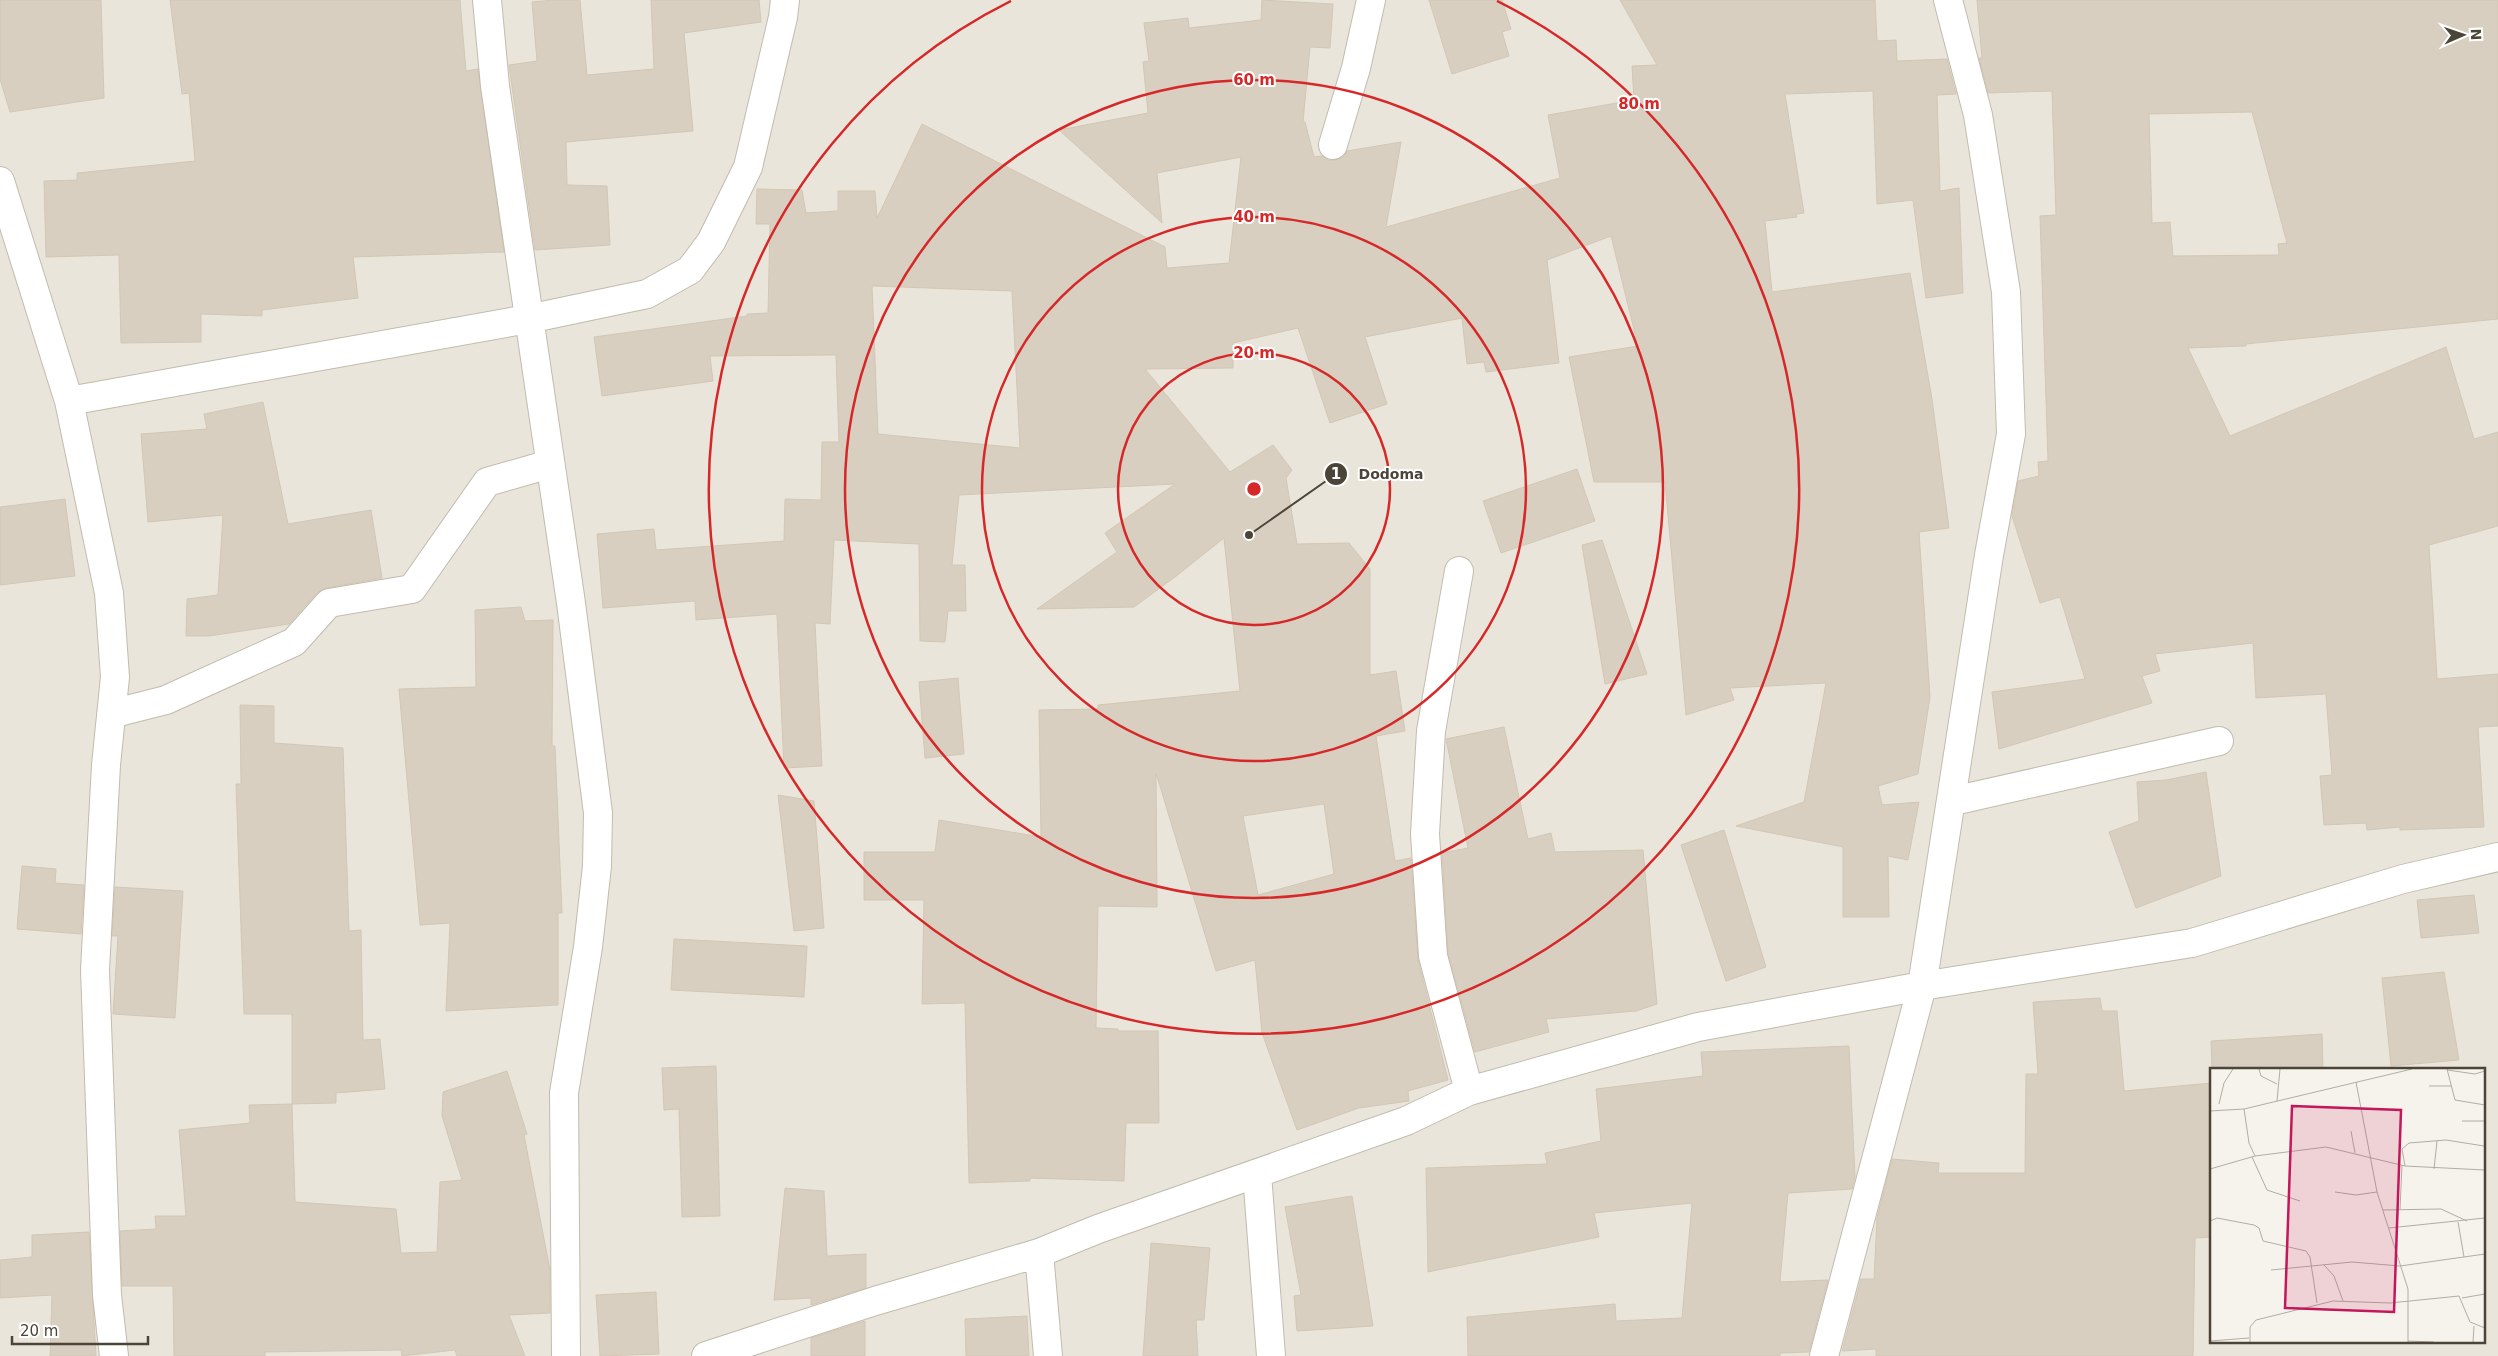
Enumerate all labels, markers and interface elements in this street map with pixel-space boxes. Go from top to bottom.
north arrow [2438,10,2488,60]
text: N [2468,28,2484,41]
text: 60 m [1233,71,1275,89]
text: 80 m [1618,95,1660,113]
text: 40 m [1233,208,1275,226]
text: 20 m [1233,344,1275,362]
callout: Dodoma [1324,460,1433,489]
text: 1 [1331,465,1341,483]
text: Dodoma [1359,466,1423,482]
centre of rings [1245,480,1263,498]
inset map [2210,1068,2486,1344]
scale bar [12,1314,149,1346]
text: 20 m [20,1322,58,1340]

